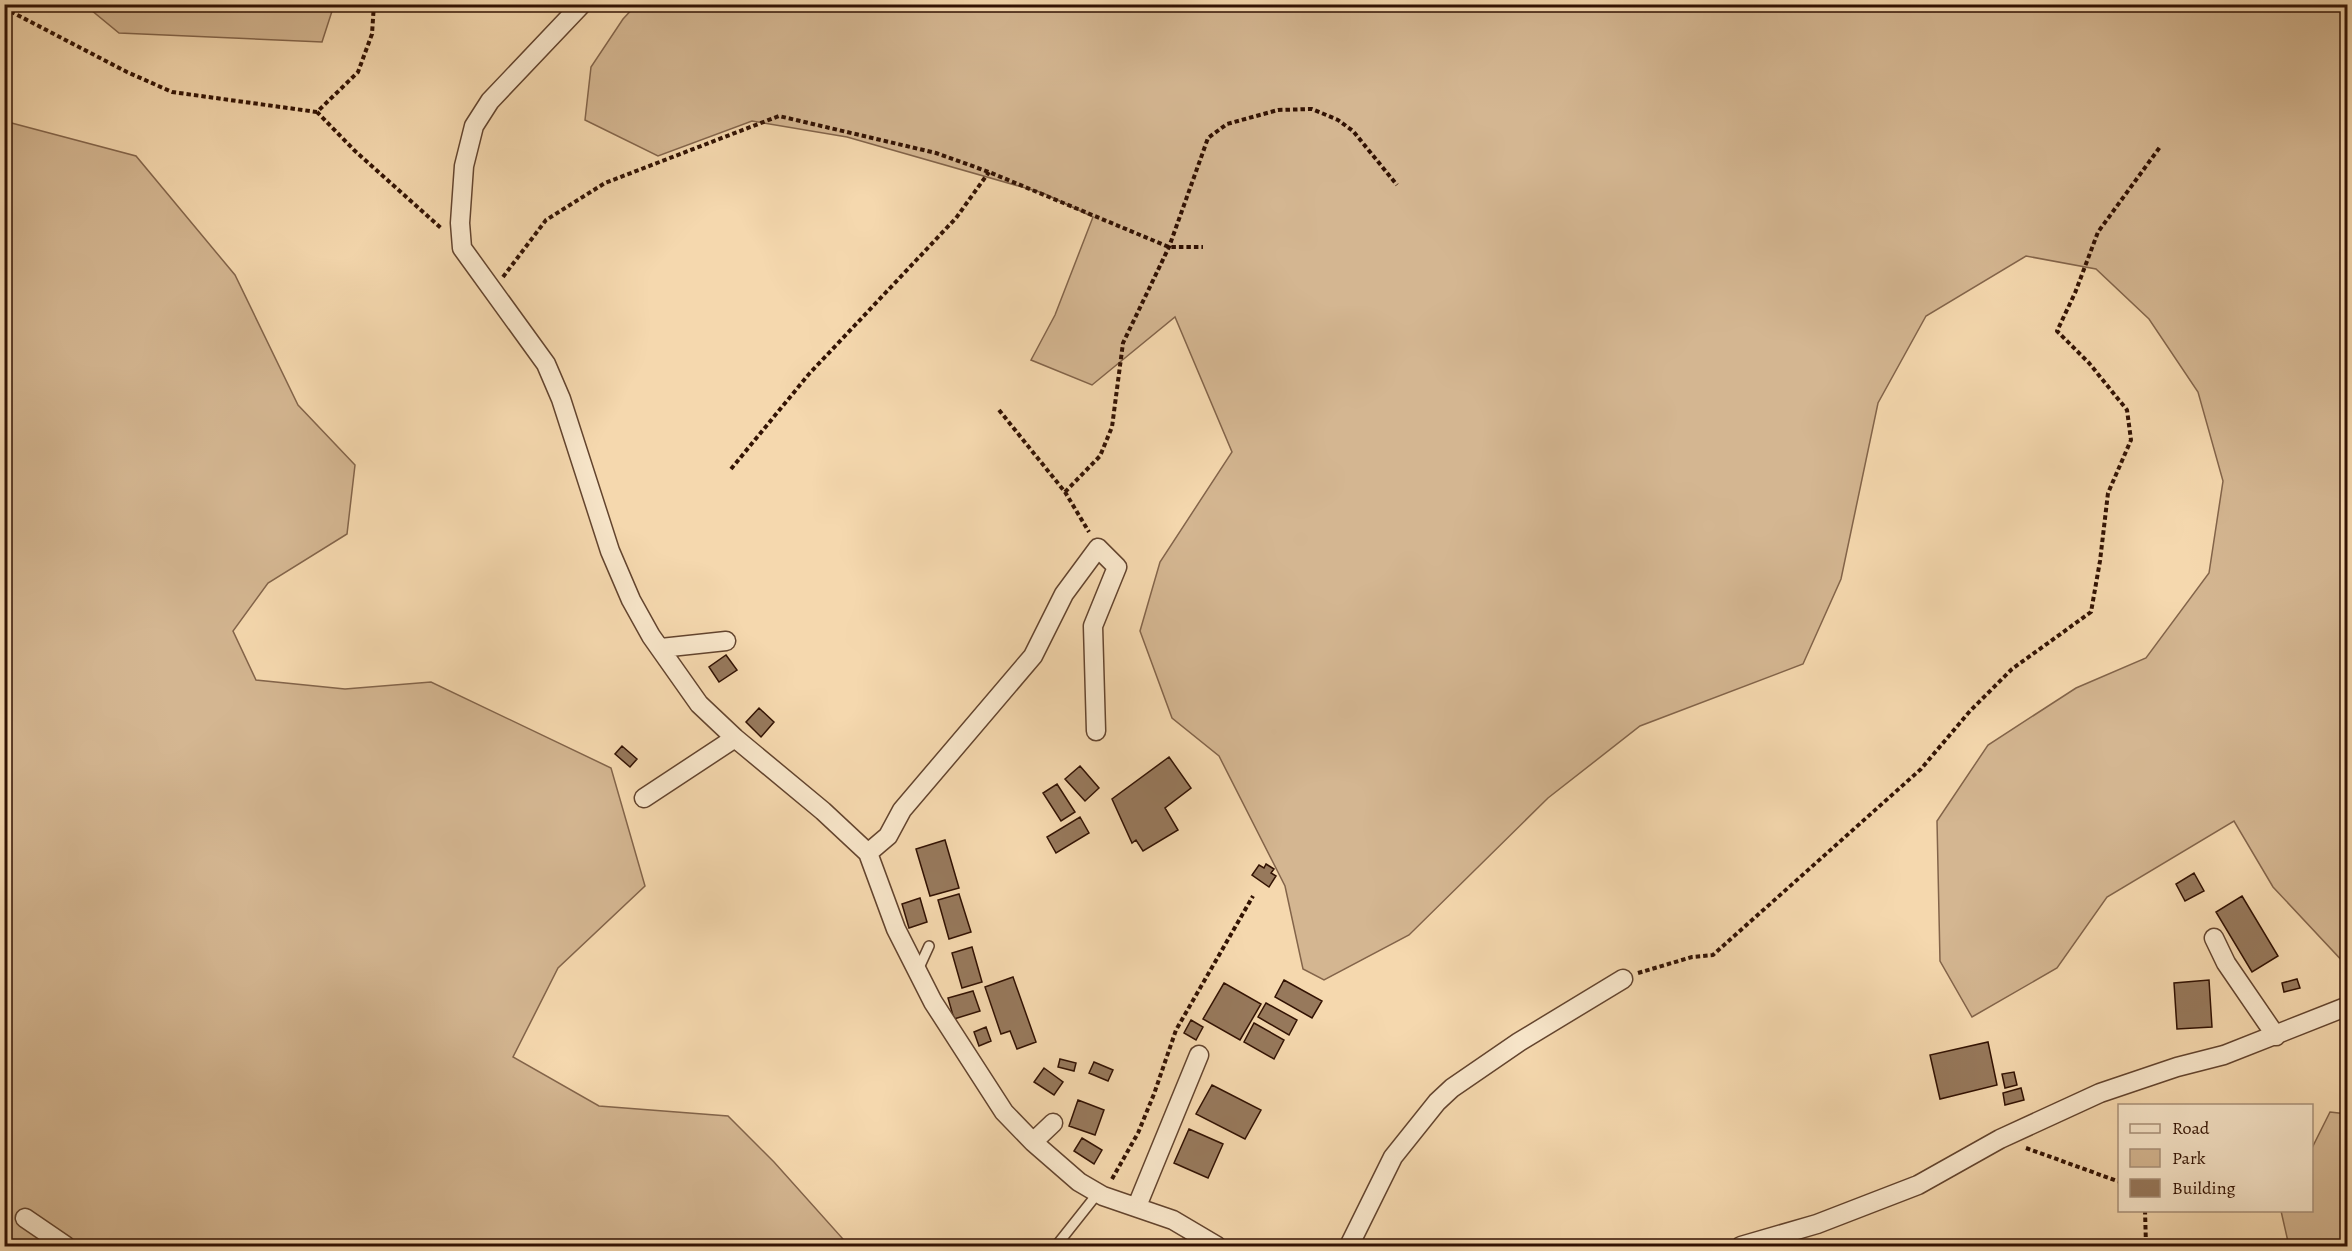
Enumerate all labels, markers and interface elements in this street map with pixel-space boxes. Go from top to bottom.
legend [2118,1104,2313,1212]
text: Road [2172,1116,2210,1140]
text: Park [2172,1146,2206,1170]
text: Building [2172,1176,2236,1200]

